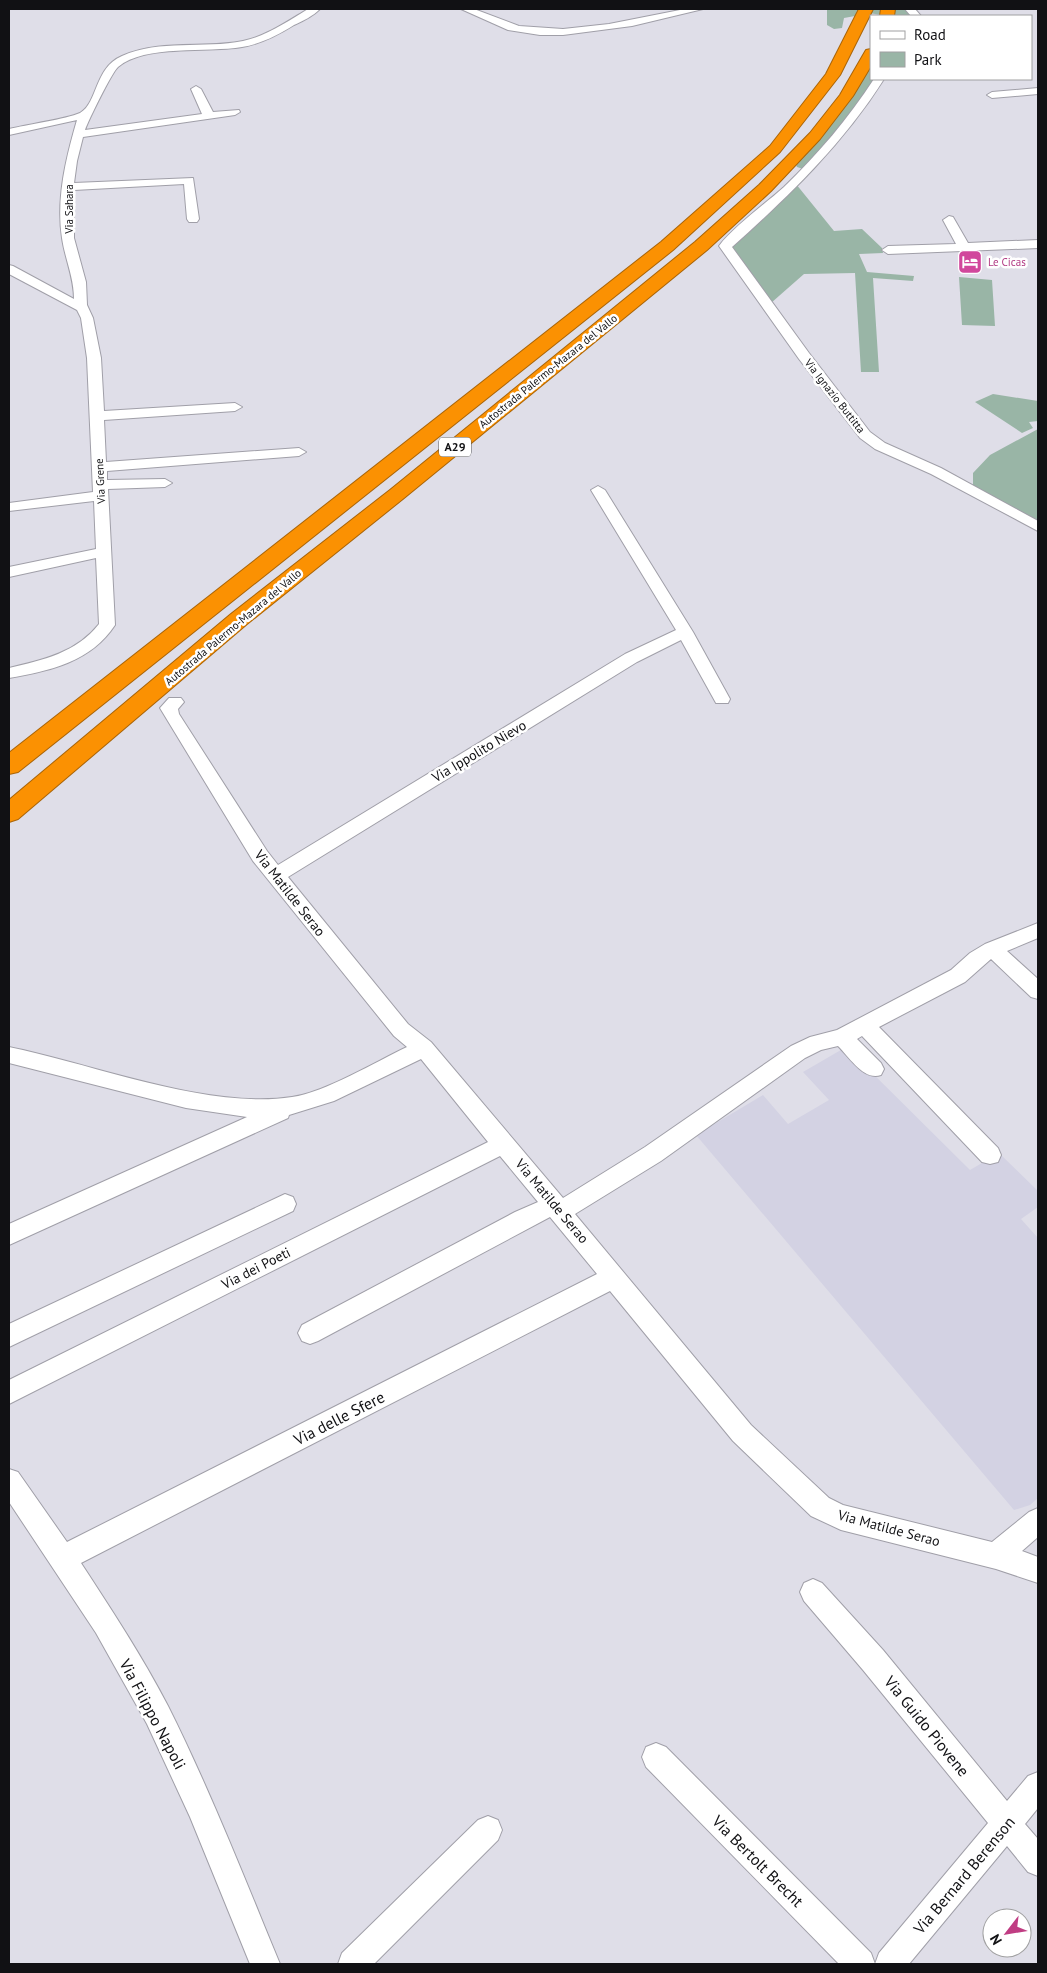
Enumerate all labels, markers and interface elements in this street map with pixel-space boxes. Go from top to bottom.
legend [870,15,1032,80]
text: Road [914,25,946,44]
text: Park [914,50,942,69]
street label: Via Sahara [62,184,76,235]
hotel icon: Le Cicas [957,249,983,275]
place label: Le Cicas [988,255,1026,269]
street label: Autostrada Palermo-Mazara del Vallo [476,311,620,431]
street label: Via Ignazio Buttitta [801,355,868,436]
road number: A29 [439,438,471,457]
street label: Via Grene [92,458,108,505]
street label: Autostrada Palermo-Mazara del Vallo [162,566,304,688]
street label: Via Ippolito Nievo [428,716,529,787]
street label: Via Matilde Serao [250,845,329,940]
street label: Via Matilde Serao [511,1154,593,1247]
street label: Via dei Poeti [218,1243,293,1293]
street label: Via delle Sfere [289,1387,388,1450]
street label: Via Matilde Serao [835,1505,942,1550]
street label: Via Filippo Napoli [115,1654,191,1773]
street label: Via Guido Piovene [880,1671,974,1780]
street label: Via Bertolt Brecht [707,1810,808,1911]
street label: Via Bernard Berenson [908,1812,1019,1939]
north arrow [982,1908,1032,1958]
text: N [986,1931,1006,1948]

